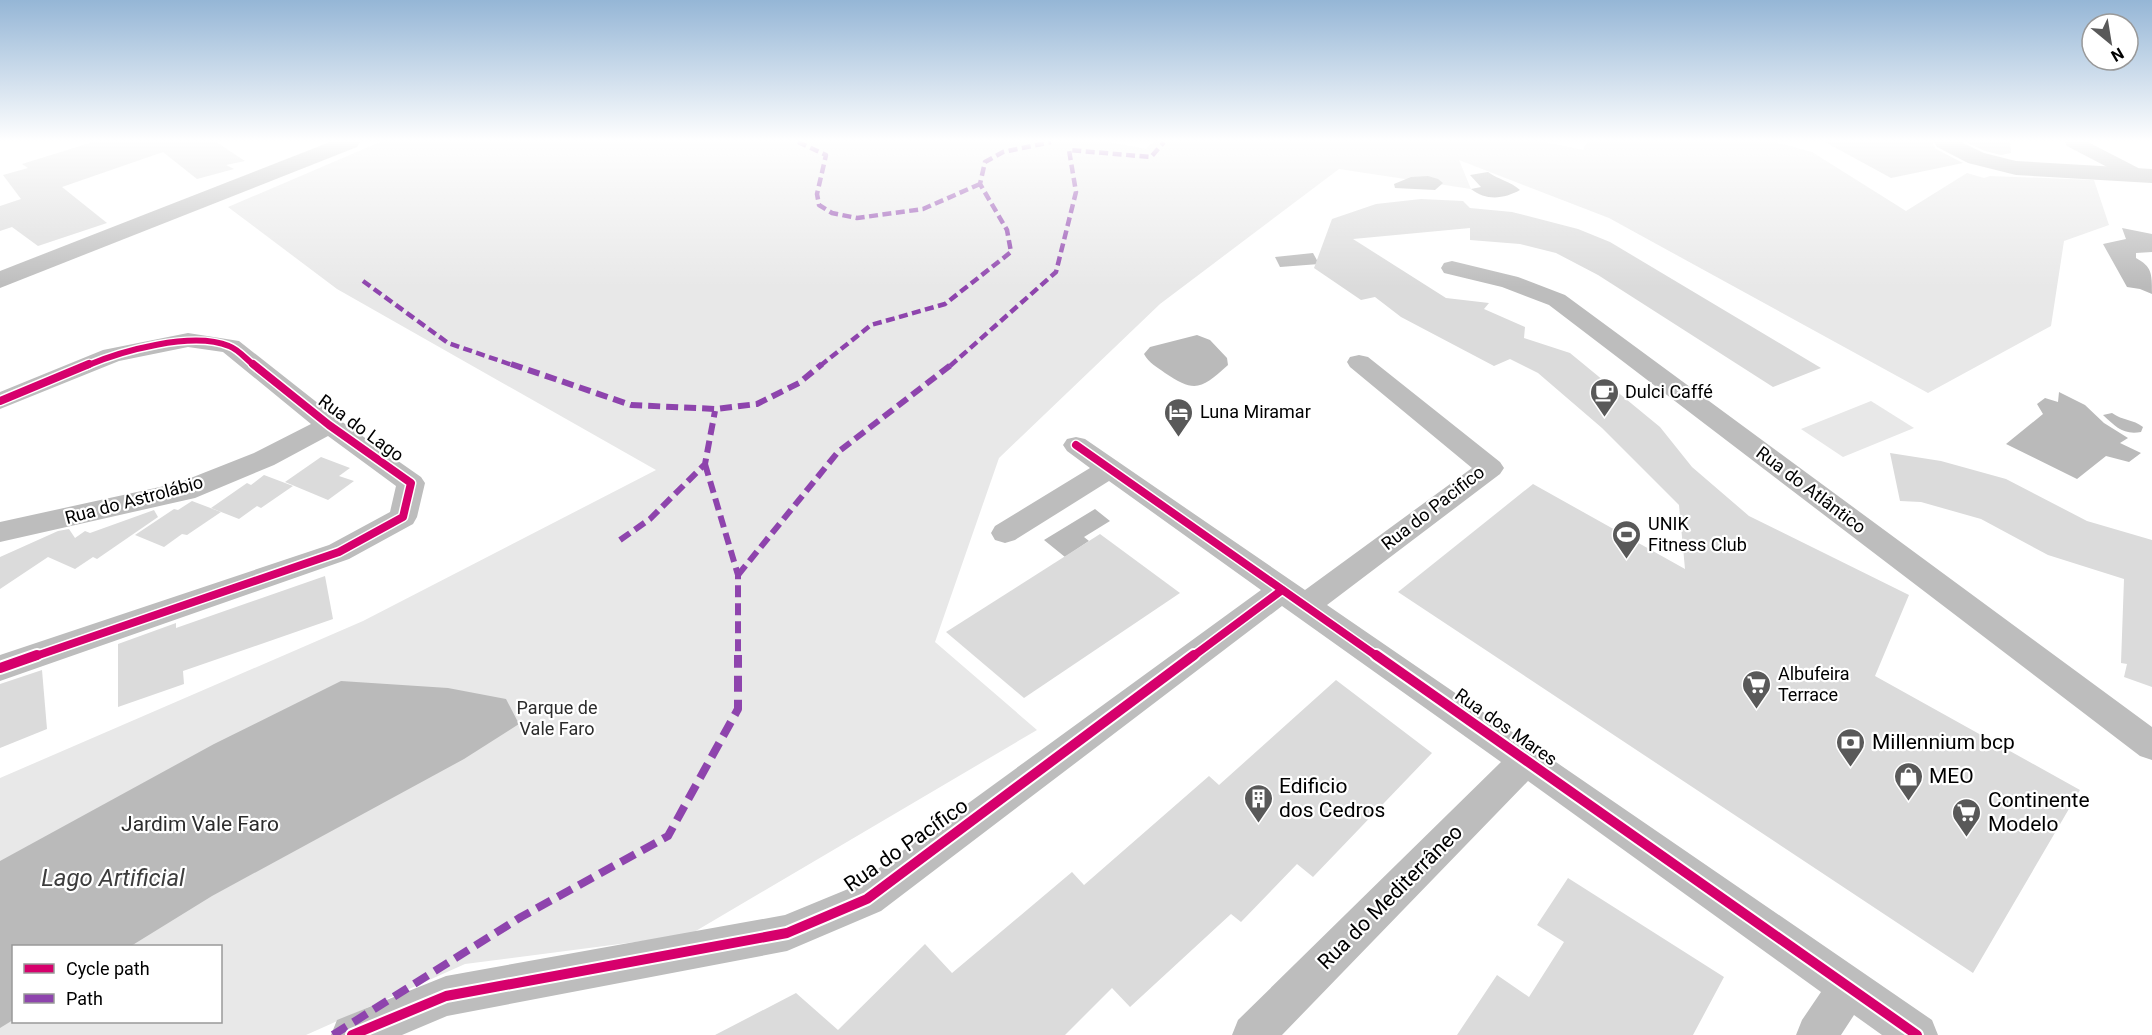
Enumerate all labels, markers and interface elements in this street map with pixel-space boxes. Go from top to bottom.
north arrow [2080,12,2140,72]
text: N [2108,44,2127,66]
cafe icon: Dulci Caffé [1588,376,1620,418]
place label: Dulci Caffé [1625,381,1713,402]
street label: Rua do Lago [315,390,408,465]
hotel icon: Luna Miramar [1163,396,1195,438]
place label: Luna Miramar [1200,401,1311,422]
street label: Rua do Atlântico [1752,442,1870,538]
street label: Rua do Pacifico [1377,461,1488,554]
street label: Rua do Astrolábio [62,471,205,528]
place label: UNIK Fitness Club [1648,513,1747,555]
sports icon: UNIK Fitness Club [1611,518,1643,560]
place label: Albufeira Terrace [1778,663,1850,705]
supermarket icon: Albufeira Terrace [1741,668,1773,710]
street label: Rua dos Mares [1451,684,1561,770]
park label: Parque de Vale Faro [517,697,597,739]
bank icon: Millennium bcp [1835,726,1867,768]
place label: Millennium bcp [1872,730,2015,754]
shop icon: MEO [1892,760,1924,802]
place label: MEO [1929,764,1974,788]
place label: Edificio dos Cedros [1279,774,1385,822]
building icon: Edificio dos Cedros [1242,782,1274,824]
place label: Continente Modelo [1988,788,2090,836]
street label: Rua do Pacífico [840,793,973,897]
supermarket icon: Continente Modelo [1951,796,1983,838]
park label: Jardim Vale Faro [121,812,279,836]
street label: Rua do Mediterrâneo [1313,820,1467,974]
water label: Lago Artificial [41,864,185,892]
legend [12,945,222,1023]
text: Cycle path [66,958,150,979]
text: Path [66,988,103,1009]

